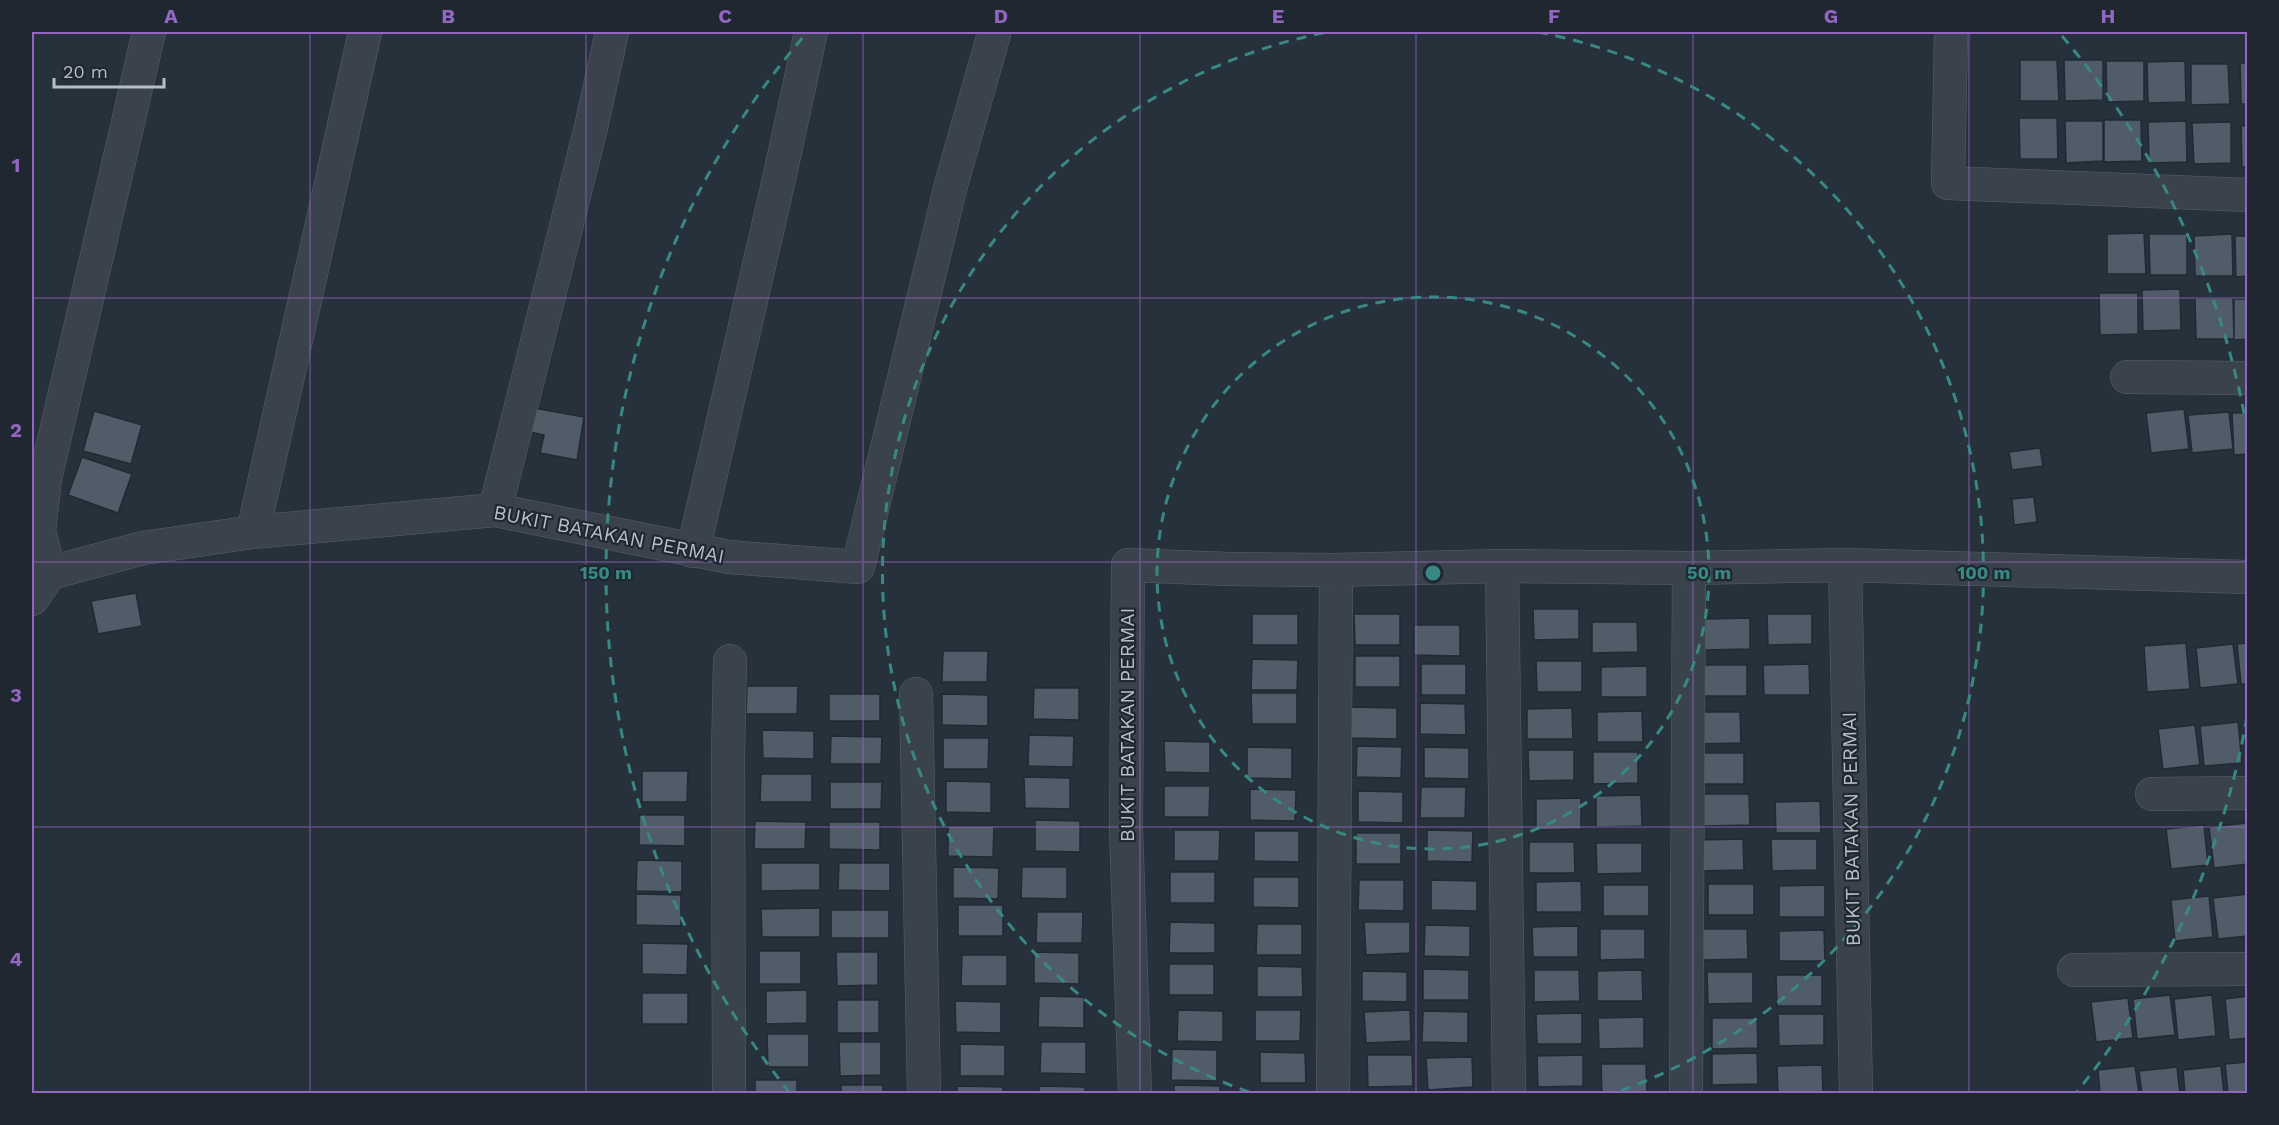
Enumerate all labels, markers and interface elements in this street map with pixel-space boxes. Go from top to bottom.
text: A [164,4,178,28]
text: B [441,4,455,28]
text: C [718,4,732,28]
text: D [994,4,1008,28]
text: E [1272,4,1284,28]
text: F [1548,4,1560,28]
text: G [1824,4,1838,28]
text: H [2101,4,2115,28]
scale bar [54,51,164,89]
text: 20 m [63,61,108,82]
text: 1 [12,153,20,177]
text: 2 [10,418,22,442]
street label: BUKIT BATAKAN PERMAI [492,500,726,568]
text: 150 m [580,562,632,583]
text: 50 m [1687,562,1731,583]
text: 100 m [1957,562,2011,583]
centre of rings [1423,563,1443,583]
street label: BUKIT BATAKAN PERMAI [1115,608,1139,842]
text: 3 [10,683,22,707]
street label: BUKIT BATAKAN PERMAI [1837,711,1865,947]
text: 4 [10,947,23,971]

